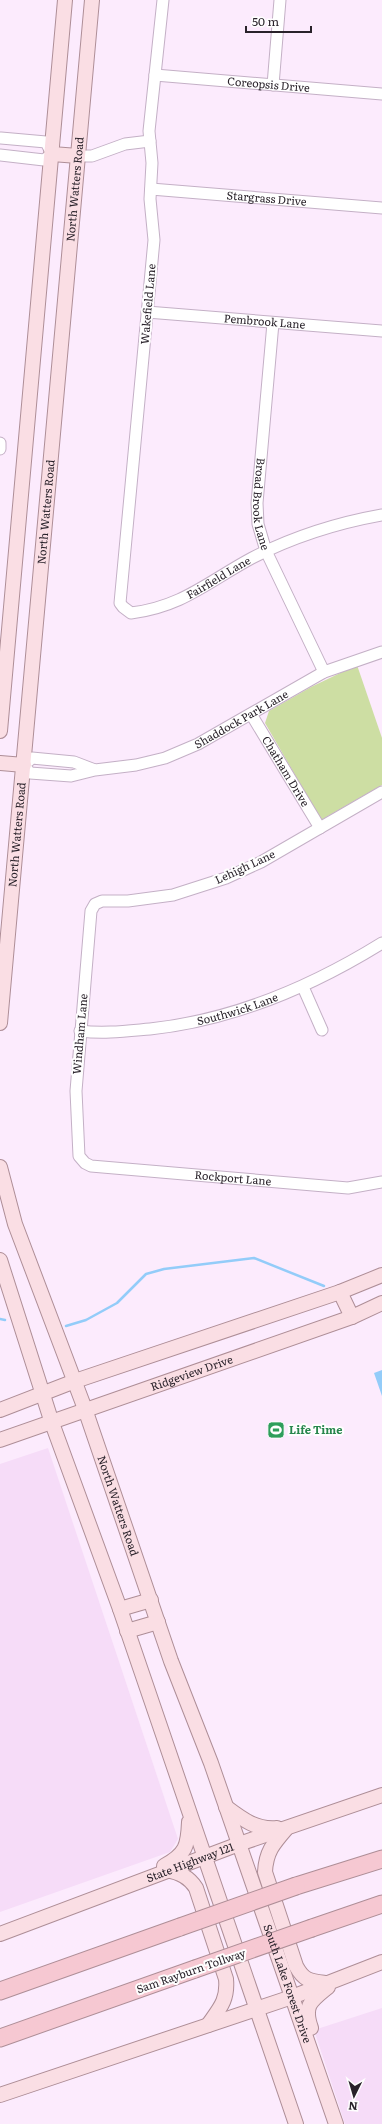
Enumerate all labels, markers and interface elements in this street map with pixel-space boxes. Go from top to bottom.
scale bar [246,8,311,34]
text: 50 m [252,12,279,30]
street label: Coreopsis Drive [227,72,311,95]
street label: North Watters Road [61,136,87,242]
street label: Stargrass Drive [226,186,308,209]
street label: Wakefield Lane [136,263,159,345]
street label: Pembrook Lane [223,309,306,332]
street label: Broad Brook Lane [250,457,274,552]
street label: North Watters Road [32,459,58,565]
street label: Fairfield Lane [183,551,253,602]
street label: Shaddock Park Lane [191,685,291,752]
street label: Chatham Drive [259,732,314,809]
street label: North Watters Road [3,781,29,888]
street label: Lehigh Lane [212,845,278,887]
street label: Southwick Lane [195,988,280,1028]
street label: Windham Lane [67,993,91,1075]
street label: Rockport Lane [194,1166,272,1188]
street label: Ridgeview Drive [148,1350,235,1394]
sports icon: Life Time [266,1420,286,1440]
place label: Life Time [289,1421,342,1437]
street label: North Watters Road [94,1453,144,1558]
street label: State Highway 121 [144,1838,236,1885]
street label: South Lake Forest Drive [260,1922,316,2045]
street label: Sam Rayburn Tollway [134,1944,248,1996]
north arrow [334,2076,374,2116]
text: N [348,2099,358,2115]

